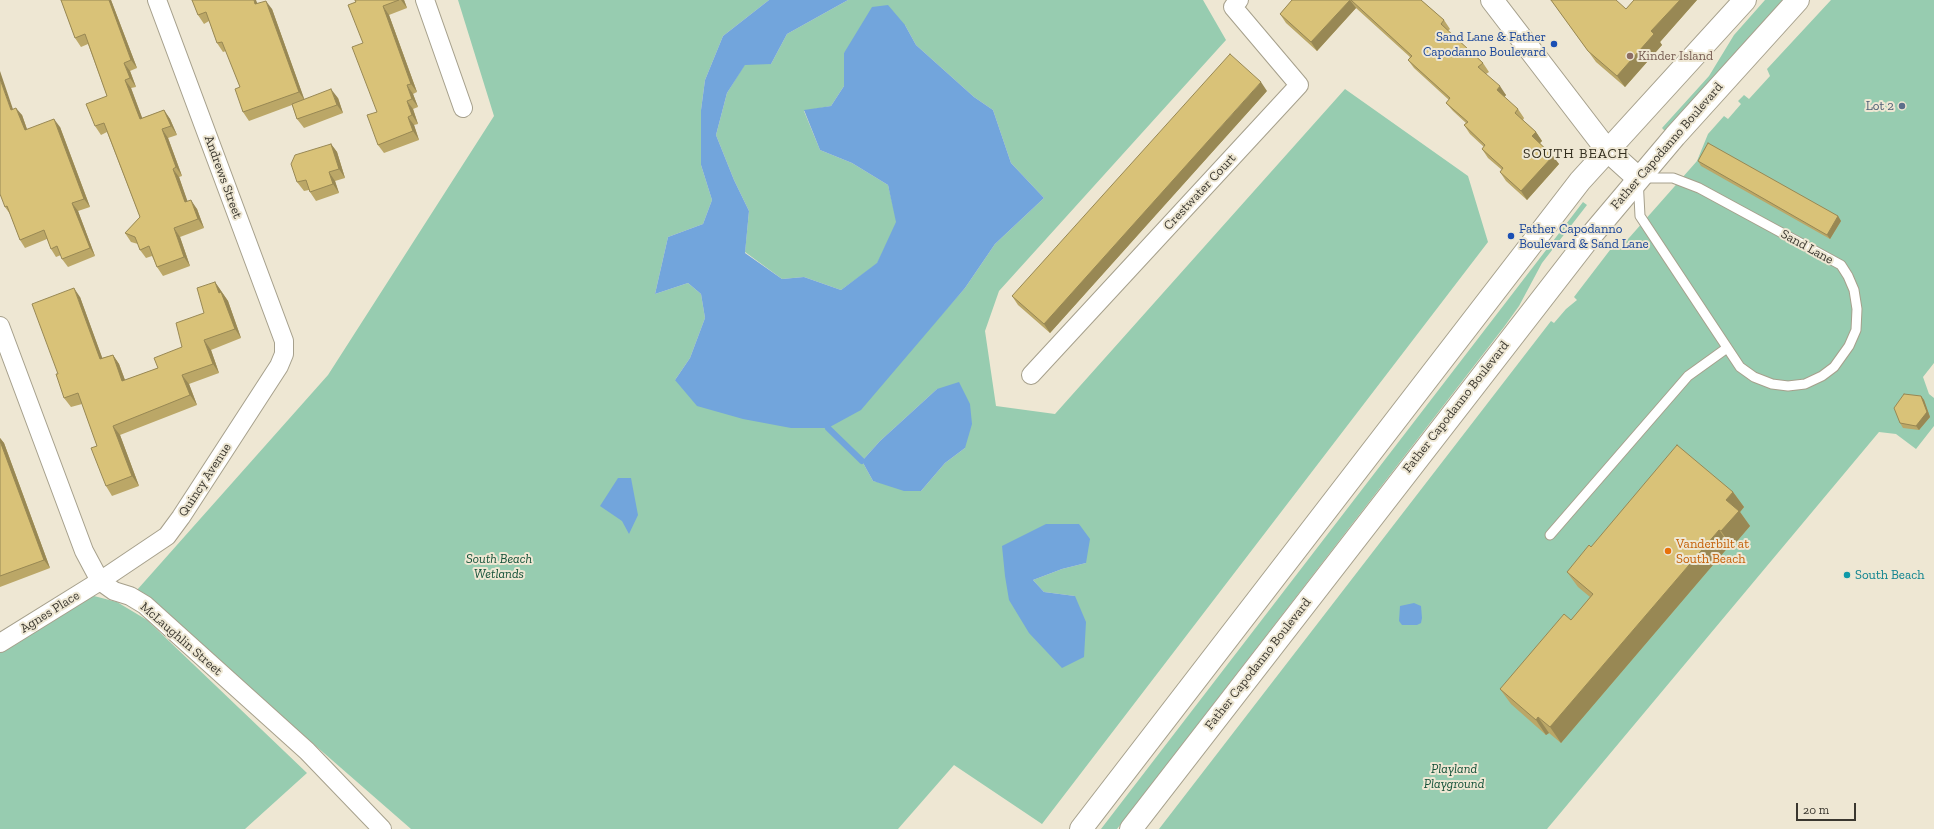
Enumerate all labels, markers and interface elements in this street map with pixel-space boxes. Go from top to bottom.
place label: Sand Lane & Father Capodanno Boulevard [1423,29,1546,60]
marker: Sand Lane & Father Capodanno Boulevard [1549,39,1559,49]
place label: Kinder Island [1638,48,1713,64]
marker: Kinder Island [1625,51,1635,61]
street label: Father Capodanno Boulevard [1608,79,1726,213]
place label: Lot 2 [1866,98,1894,114]
marker: Lot 2 [1897,101,1907,111]
street label: Andrews Street [201,133,245,221]
district label: SOUTH BEACH [1523,146,1629,162]
street label: Crestwater Court [1161,151,1239,233]
place label: Father Capodanno Boulevard & Sand Lane [1519,221,1649,252]
street label: Sand Lane [1778,226,1836,268]
marker: Father Capodanno Boulevard & Sand Lane [1506,231,1516,241]
street label: Father Capodanno Boulevard [1400,338,1512,476]
street label: Quincy Avenue [175,440,235,520]
place label: Vanderbilt at South Beach [1676,536,1749,567]
marker: Vanderbilt at South Beach [1663,546,1673,556]
park label: South Beach Wetlands [466,551,532,582]
place label: South Beach [1855,567,1924,583]
marker: South Beach [1842,570,1852,580]
street label: Agnes Place [18,588,82,636]
street label: Father Capodanno Boulevard [1202,595,1314,733]
street label: McLaughlin Street [137,599,225,679]
park label: Playland Playground [1424,761,1484,792]
scale bar [1798,795,1858,821]
text: 20 m [1803,803,1829,817]

